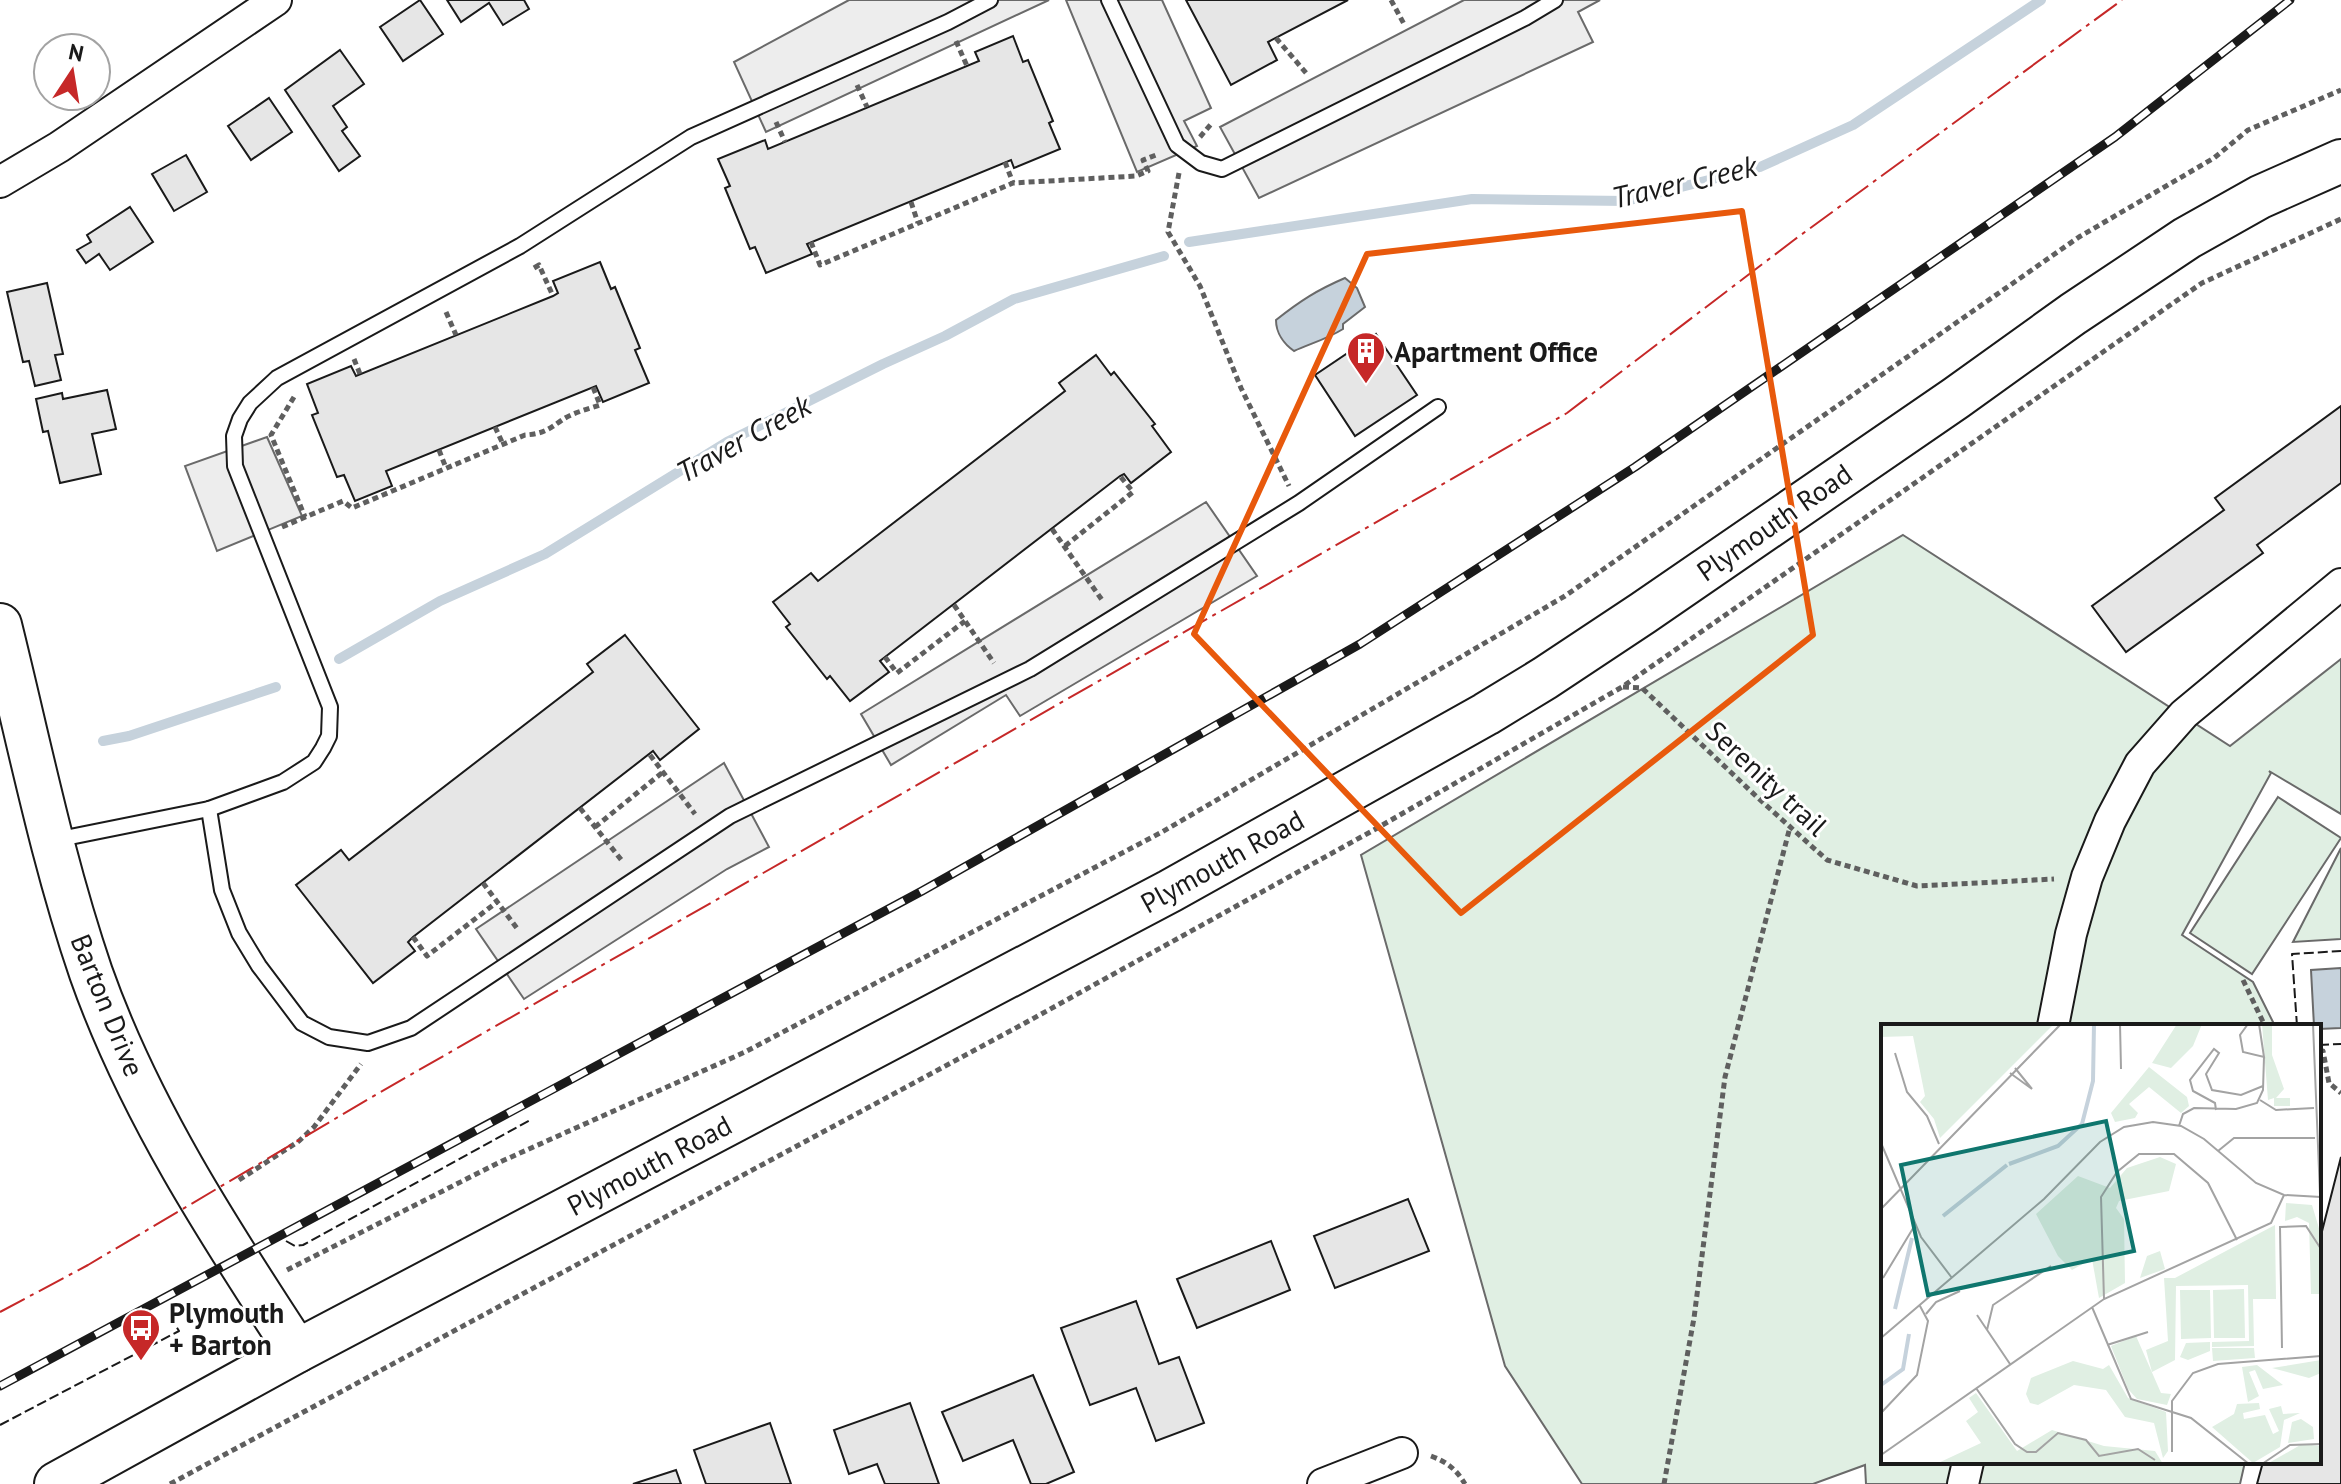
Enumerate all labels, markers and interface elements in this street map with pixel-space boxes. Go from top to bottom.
north arrow [32,32,112,112]
text: N [66,37,86,68]
water label: Traver Creek [1607,145,1762,217]
building icon: Apartment Office [1345,330,1387,385]
place label: Apartment Office [1394,333,1598,370]
water label: Traver Creek [669,384,819,491]
street label: Plymouth Road [1689,455,1859,589]
street label: Serenity trail [1698,712,1836,844]
street label: Plymouth Road [1134,801,1310,921]
street label: Barton Drive [63,928,153,1082]
inset map [1881,1024,2321,1464]
street label: Plymouth Road [560,1106,738,1224]
place label: Plymouth + Barton [169,1294,284,1363]
bus stop icon: Plymouth + Barton [120,1307,162,1362]

